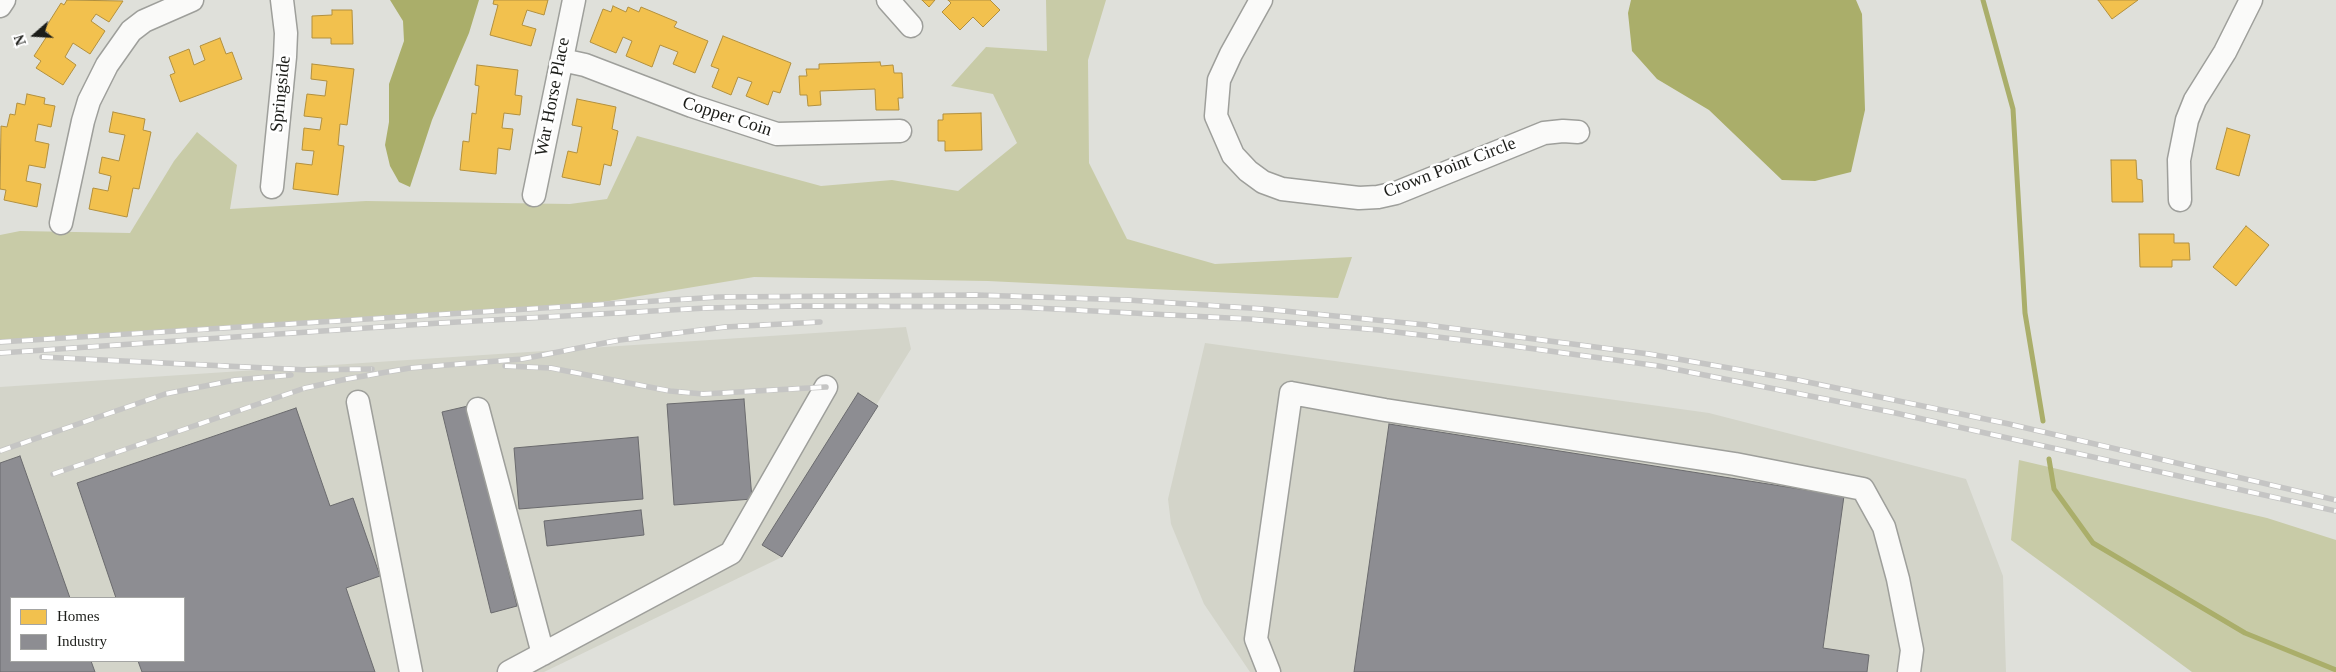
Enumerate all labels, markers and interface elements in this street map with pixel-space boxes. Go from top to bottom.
north arrow [10,10,60,60]
text: N [12,33,29,47]
street label: War Horse Place [531,36,575,158]
street label: Springside [266,55,296,133]
street label: Copper Coin [680,92,774,142]
street label: Crown Point Circle [1381,133,1519,203]
legend [10,597,185,662]
text: Homes [57,608,100,624]
text: Industry [57,633,107,649]

